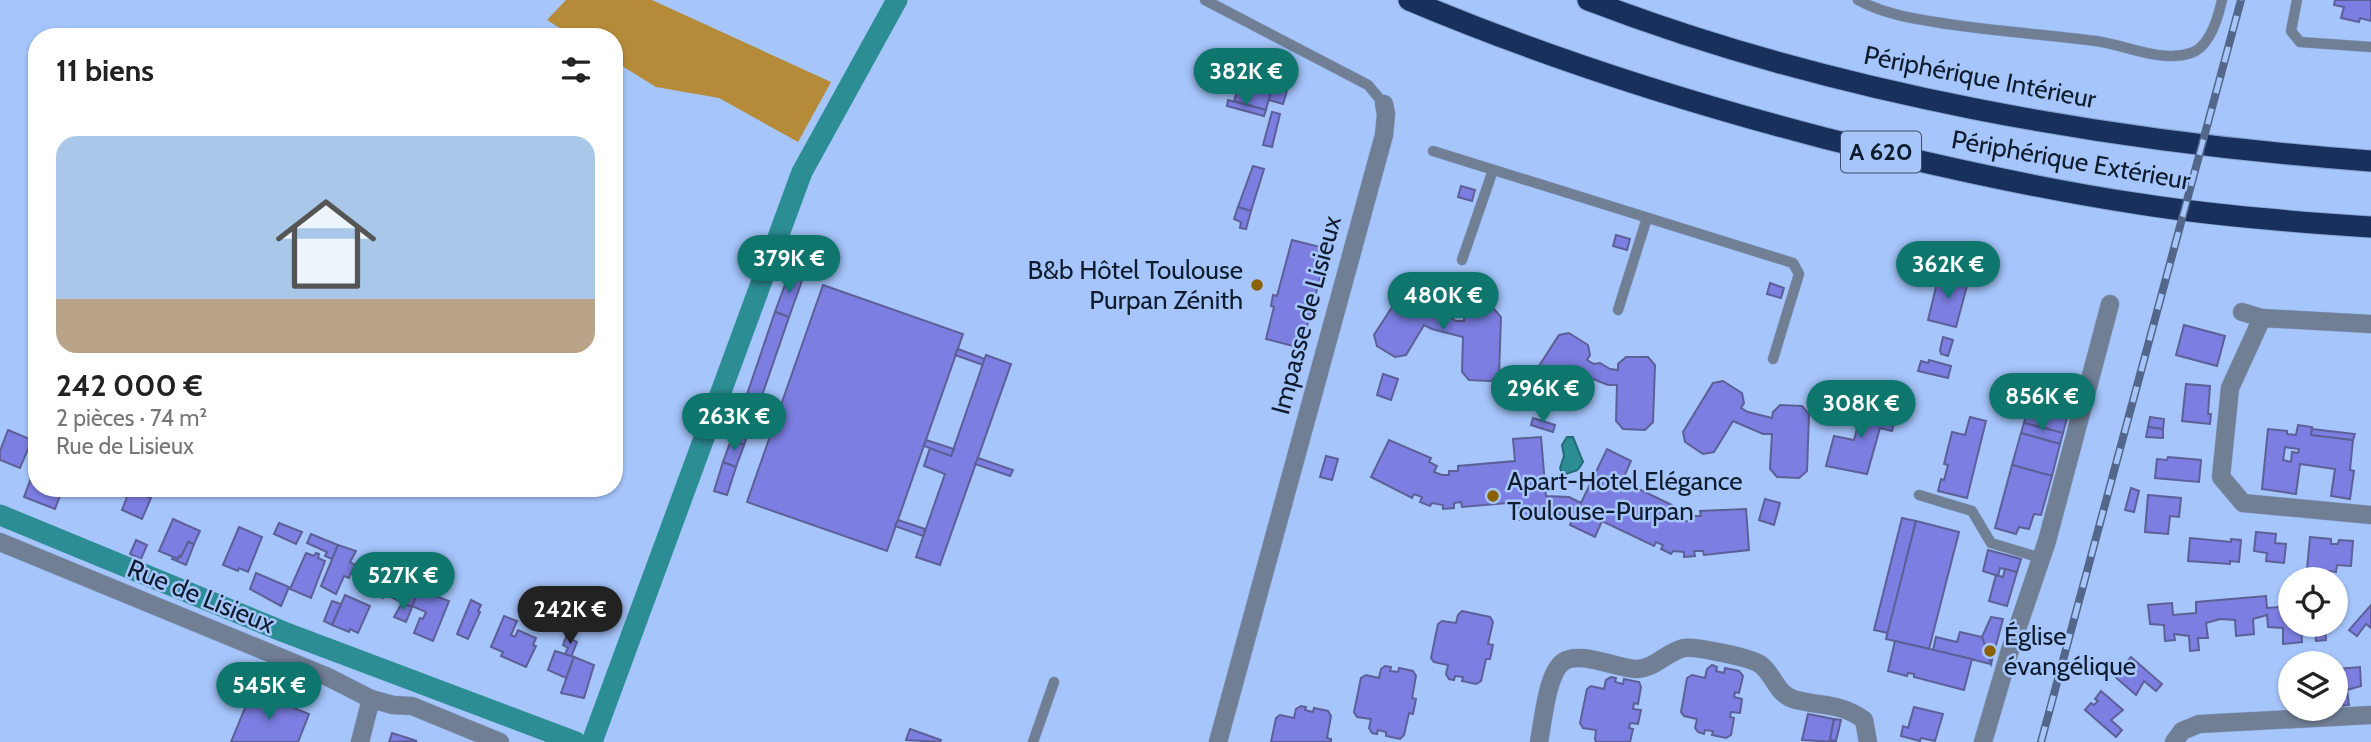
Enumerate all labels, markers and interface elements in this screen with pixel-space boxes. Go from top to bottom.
street label: Périphérique Intérieur [1861,39,2100,115]
pin: 382K € [1189,48,1303,108]
icon: filters [557,51,595,89]
text: 11 biens [56,52,154,89]
text: 382K € [1210,57,1282,85]
street label: Périphérique Extérieur [1949,123,2194,197]
road number: A 620 [1841,132,1921,172]
icon: home [263,181,389,307]
street label: Impasse de Lisieux [1264,211,1348,418]
pin: 379K € [732,236,846,295]
pin: 362K € [1891,242,2005,301]
text: 379K € [753,244,825,272]
text: 362K € [1912,250,1984,278]
place label: B&b Hôtel Toulouse Purpan Zénith [1028,254,1243,316]
pin: 480K € [1386,272,1500,332]
marker: B&b Hôtel Toulouse Purpan Zénith [1249,277,1265,293]
text: 480K € [1404,281,1482,309]
pin: 296K € [1486,366,1600,425]
text: 242 000 € [56,367,203,404]
text: 296K € [1507,374,1579,402]
pin: 856K € [1985,374,2099,433]
pin: 308K € [1804,380,1918,440]
text: 856K € [2005,382,2079,410]
text: 308K € [1823,389,1899,417]
pin: 263K € [677,393,791,453]
text: 263K € [698,402,770,430]
text: 2 pièces · 74 m² [56,404,207,432]
text: Rue de Lisieux [56,432,194,460]
place label: Apart-Hotel Elégance Toulouse-Purpan [1507,465,1743,527]
marker: Apart-Hotel Elégance Toulouse-Purpan [1485,488,1501,504]
street label: Rue de Lisieux [123,552,280,640]
pin: 527K € [346,552,460,612]
text: 527K € [368,561,438,589]
map controls [2278,567,2348,721]
button: locate [2278,567,2348,637]
pin: 242K € [513,586,627,646]
text: 242K € [534,595,606,623]
place label: Église évangélique [2004,620,2136,682]
marker: Église évangélique [1982,643,1998,659]
button: layers [2278,651,2348,721]
pin: 545K € [212,662,326,722]
text: 545K € [232,671,306,699]

